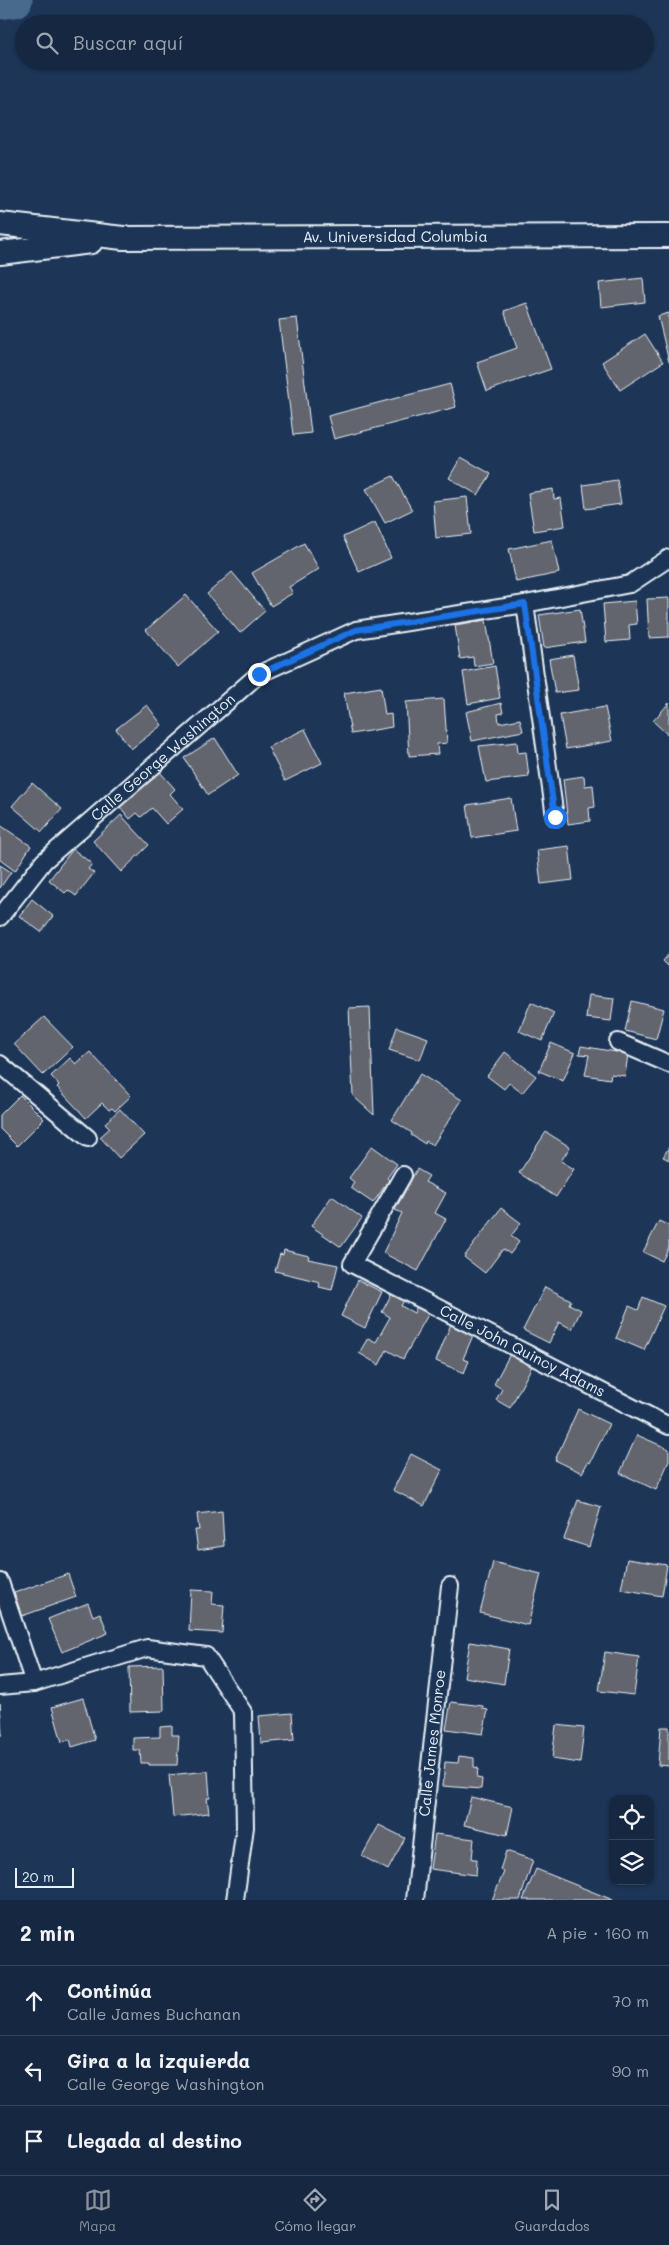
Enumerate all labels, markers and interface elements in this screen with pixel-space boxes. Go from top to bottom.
search box [15,15,654,70]
icon: search [33,29,61,57]
text: Buscar aquí [73,30,183,55]
street label: Av. Universidad Columbia [303,226,488,246]
route end [248,663,271,686]
street label: Calle George Washington [86,688,239,825]
route start [544,806,567,829]
street label: Calle John Quincy Adams [437,1300,609,1401]
street label: Calle James Monroe [413,1668,450,1817]
map controls [609,1795,654,1885]
button: locate [609,1795,654,1840]
button: layers [609,1840,654,1885]
scale bar [15,1865,74,1888]
text: 20 m [22,1867,54,1886]
text: 2 min [20,1919,75,1946]
text: A pie · 160 m [546,1922,649,1943]
text: Continúa [67,1978,152,2003]
icon: ahead [20,1987,48,2015]
text: 70 m [612,1990,649,2011]
text: Calle James Buchanan [67,2003,241,2024]
text: Gira a la izquierda [67,2048,250,2073]
icon: left [20,2057,48,2085]
text: 90 m [612,2060,649,2081]
text: Calle George Washington [67,2073,264,2094]
icon: arrive [20,2127,48,2155]
text: Llegada al destino [67,2128,242,2153]
tab: Mapa [79,2186,116,2235]
tab: Cómo llegar [275,2186,356,2235]
tab: Guardados [515,2186,590,2235]

